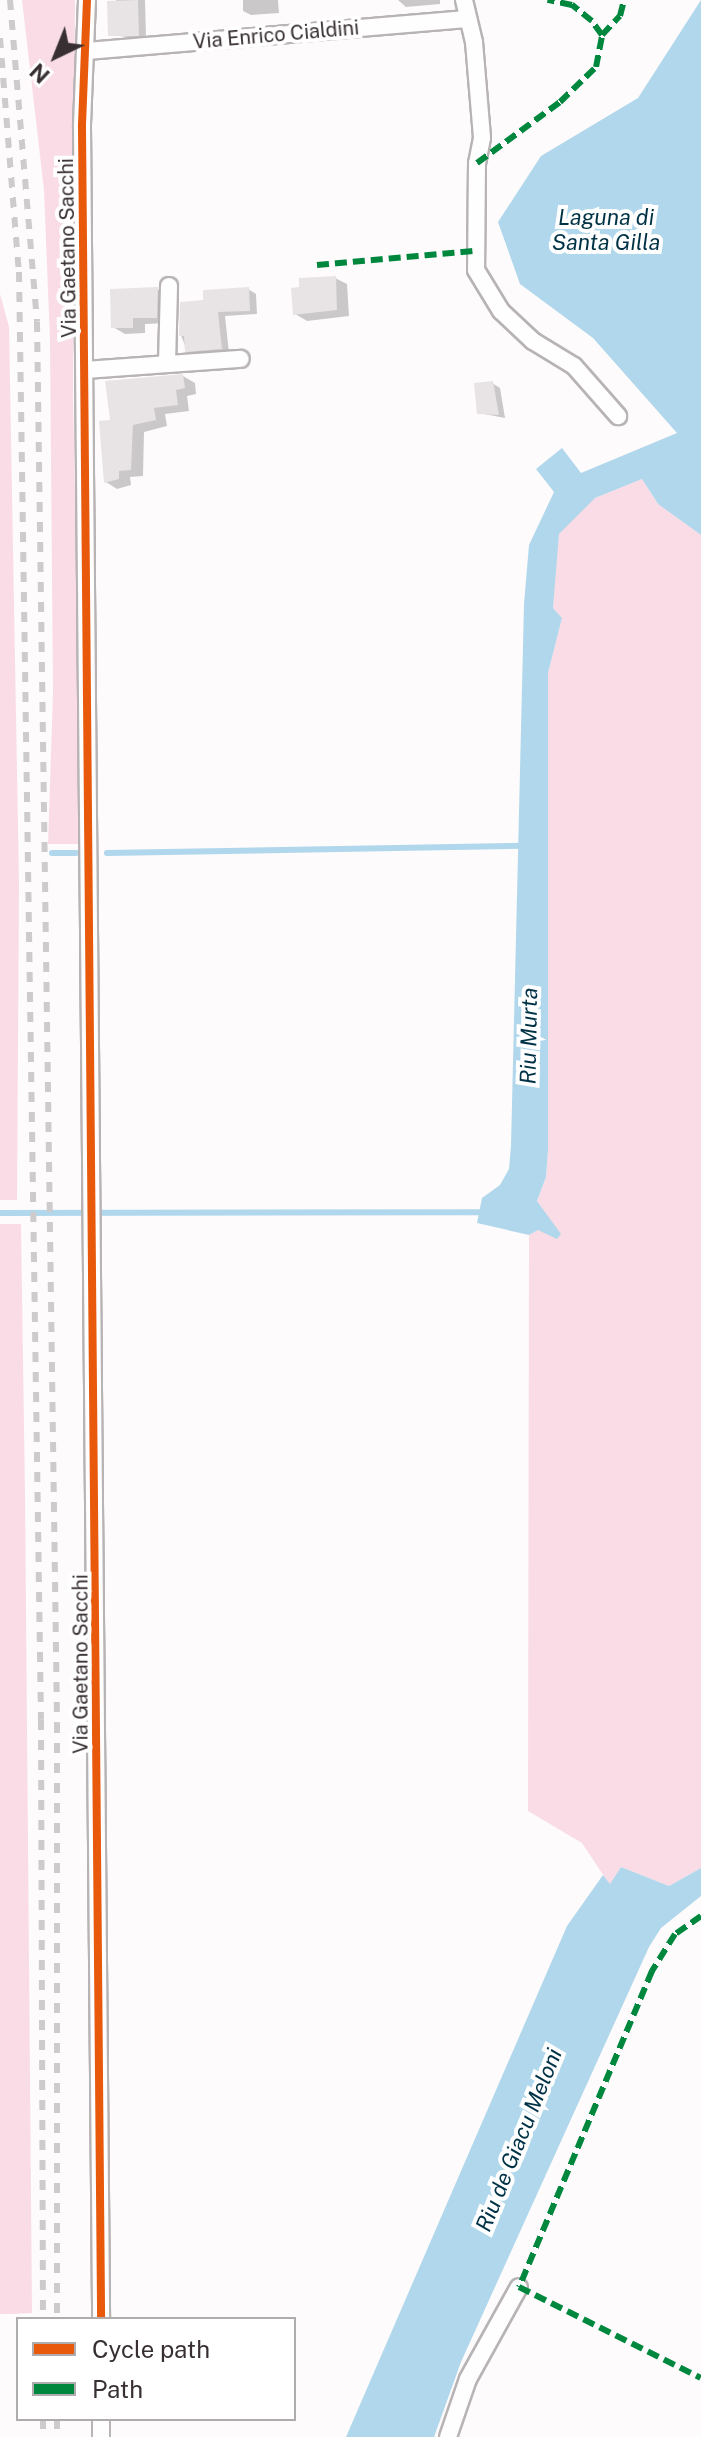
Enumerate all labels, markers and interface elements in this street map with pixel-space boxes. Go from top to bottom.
north arrow [16,16,96,96]
street label: Via Enrico Cialdini [192,16,360,54]
text: N [24,58,55,89]
street label: Via Gaetano Sacchi [54,158,82,338]
water label: Laguna di Santa Gilla [552,204,660,256]
water label: Riu Murta [515,988,543,1084]
street label: Via Gaetano Sacchi [69,1574,93,1754]
water label: Riu de Giacu Meloni [470,2044,568,2236]
legend [16,2317,296,2421]
text: Cycle path [92,2335,210,2363]
text: Path [92,2375,143,2403]

